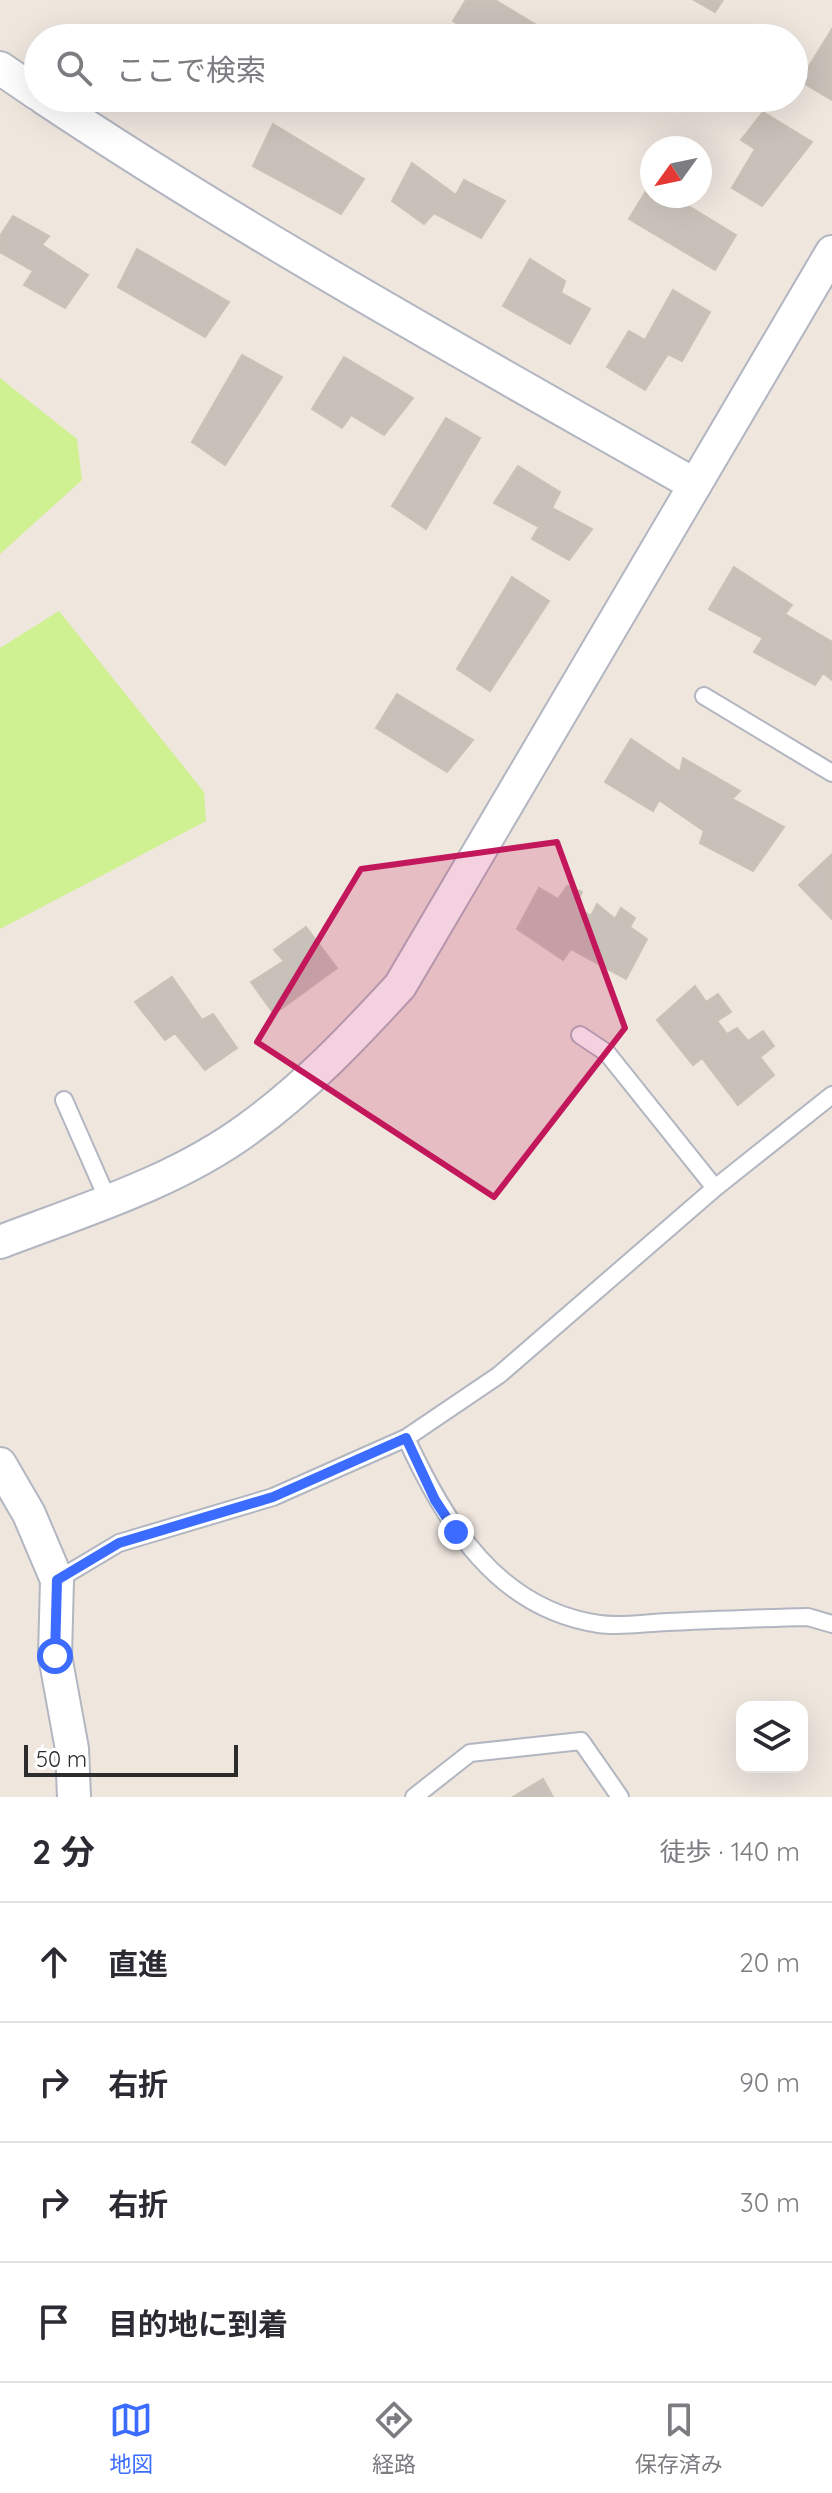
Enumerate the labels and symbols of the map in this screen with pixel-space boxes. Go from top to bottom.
north arrow [640,136,712,208]
route end [438,1514,474,1550]
route start [37,1638,73,1674]
scale bar [24,1741,238,1777]

